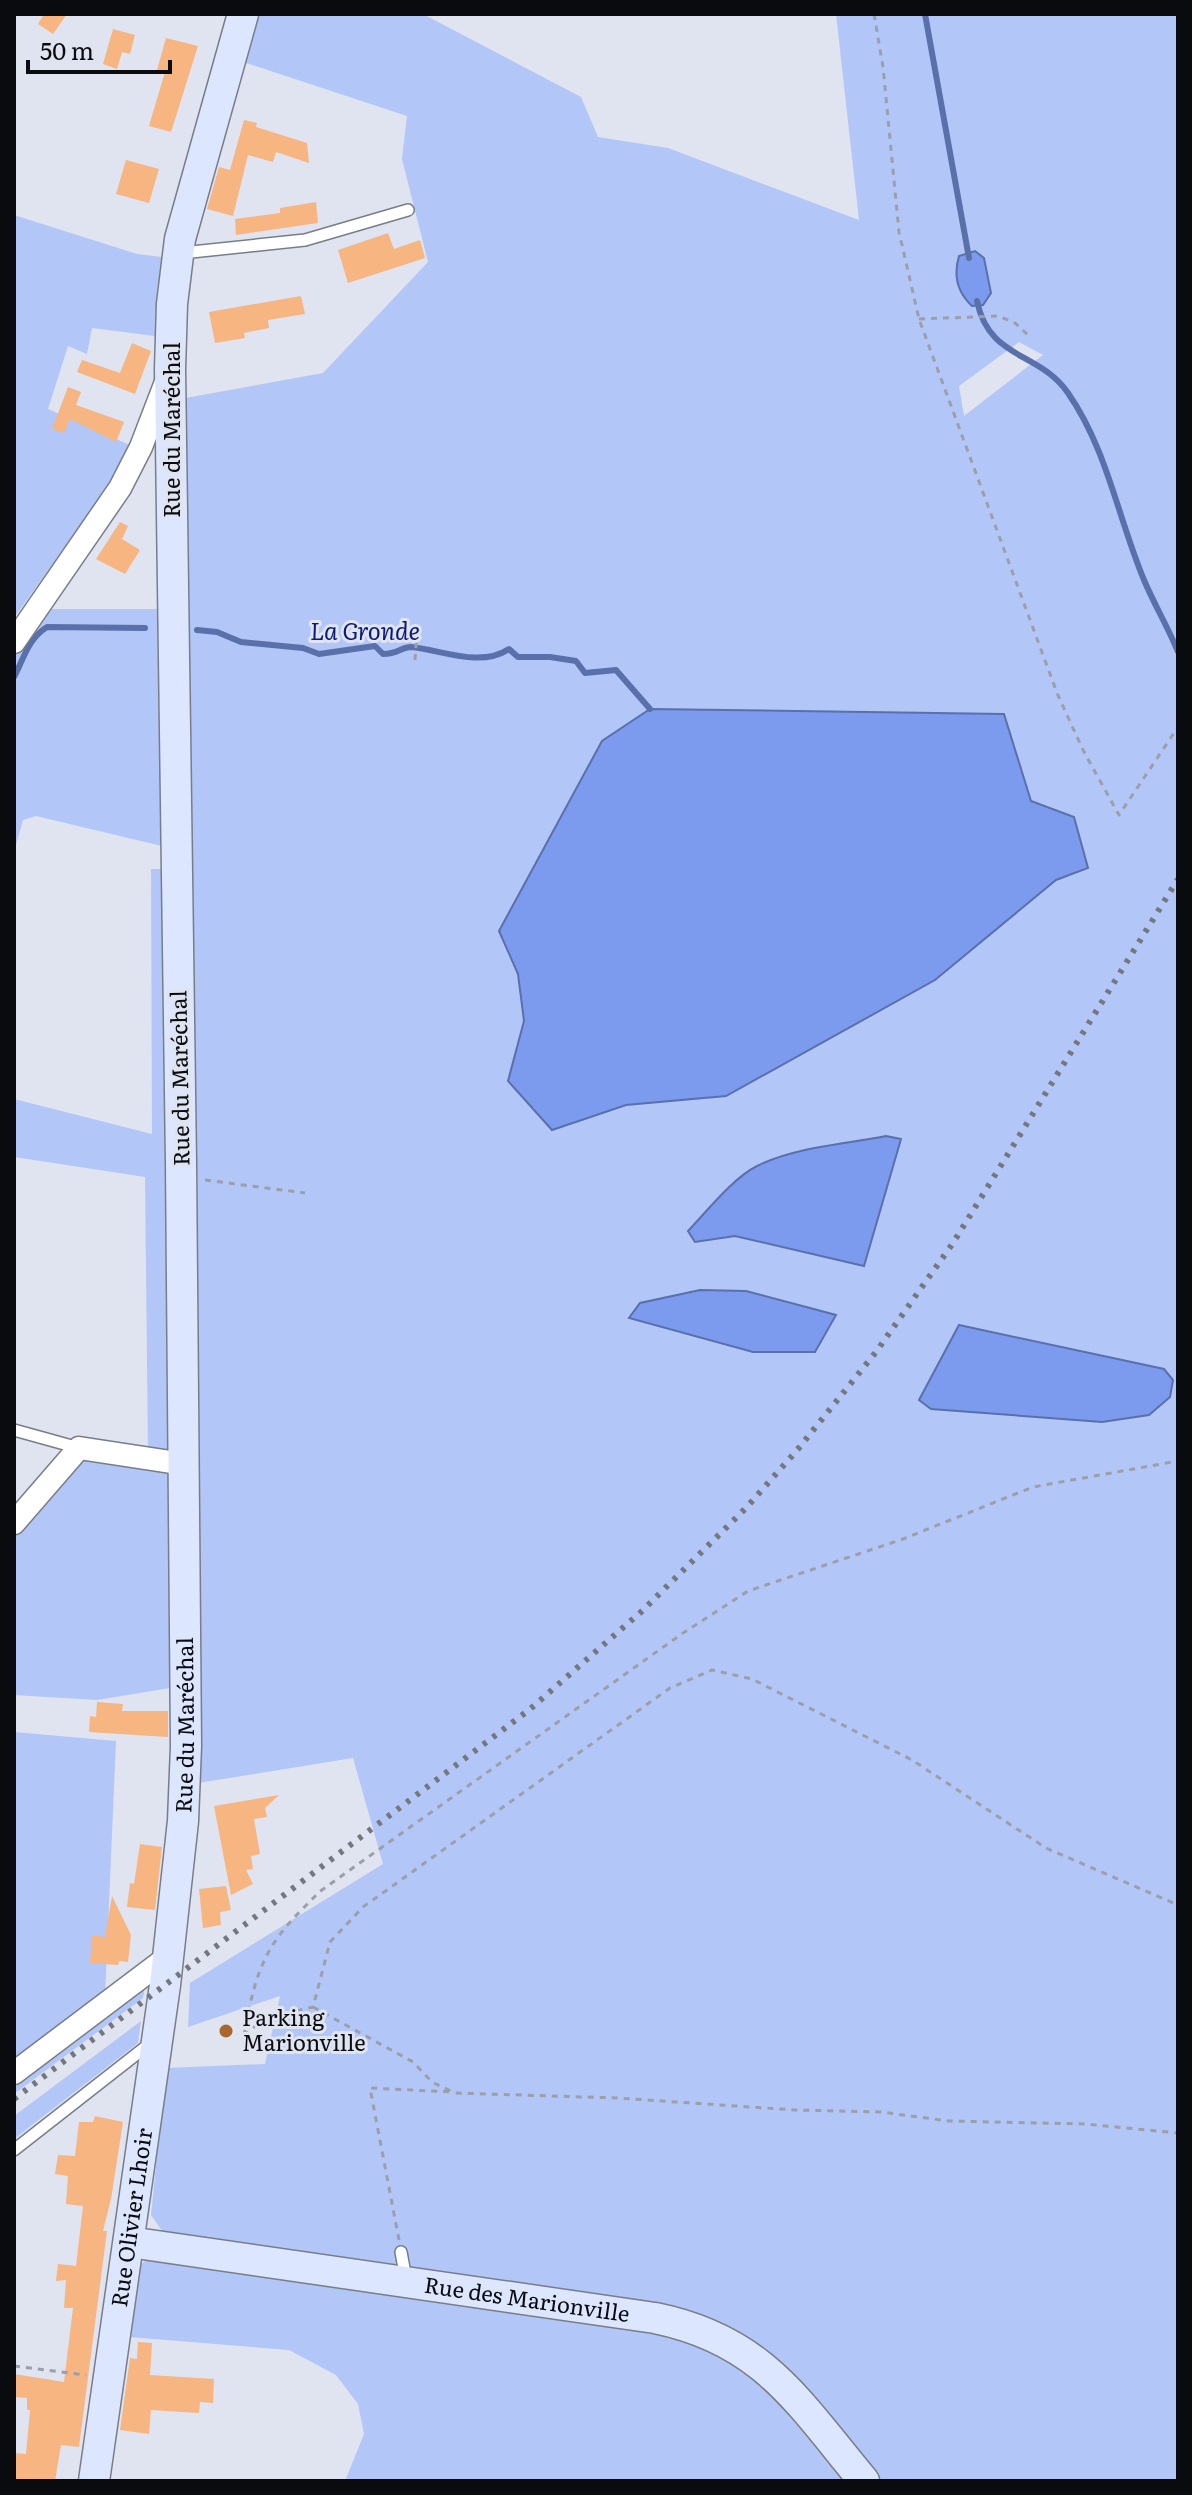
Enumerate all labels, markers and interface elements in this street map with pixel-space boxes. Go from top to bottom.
scale bar [28,24,170,74]
text: 50 m [40,32,94,67]
street label: Rue du Maréchal [154,342,187,518]
water label: La Gronde [310,612,420,647]
street label: Rue du Maréchal [160,990,197,1166]
street label: Rue du Maréchal [165,1637,201,1814]
place label: Parking Marionville [242,2000,366,2058]
marker: Parking Marionville [217,2022,235,2040]
street label: Rue Olivier Lhoir [101,2125,159,2309]
street label: Rue des Marionville [422,2267,632,2329]

